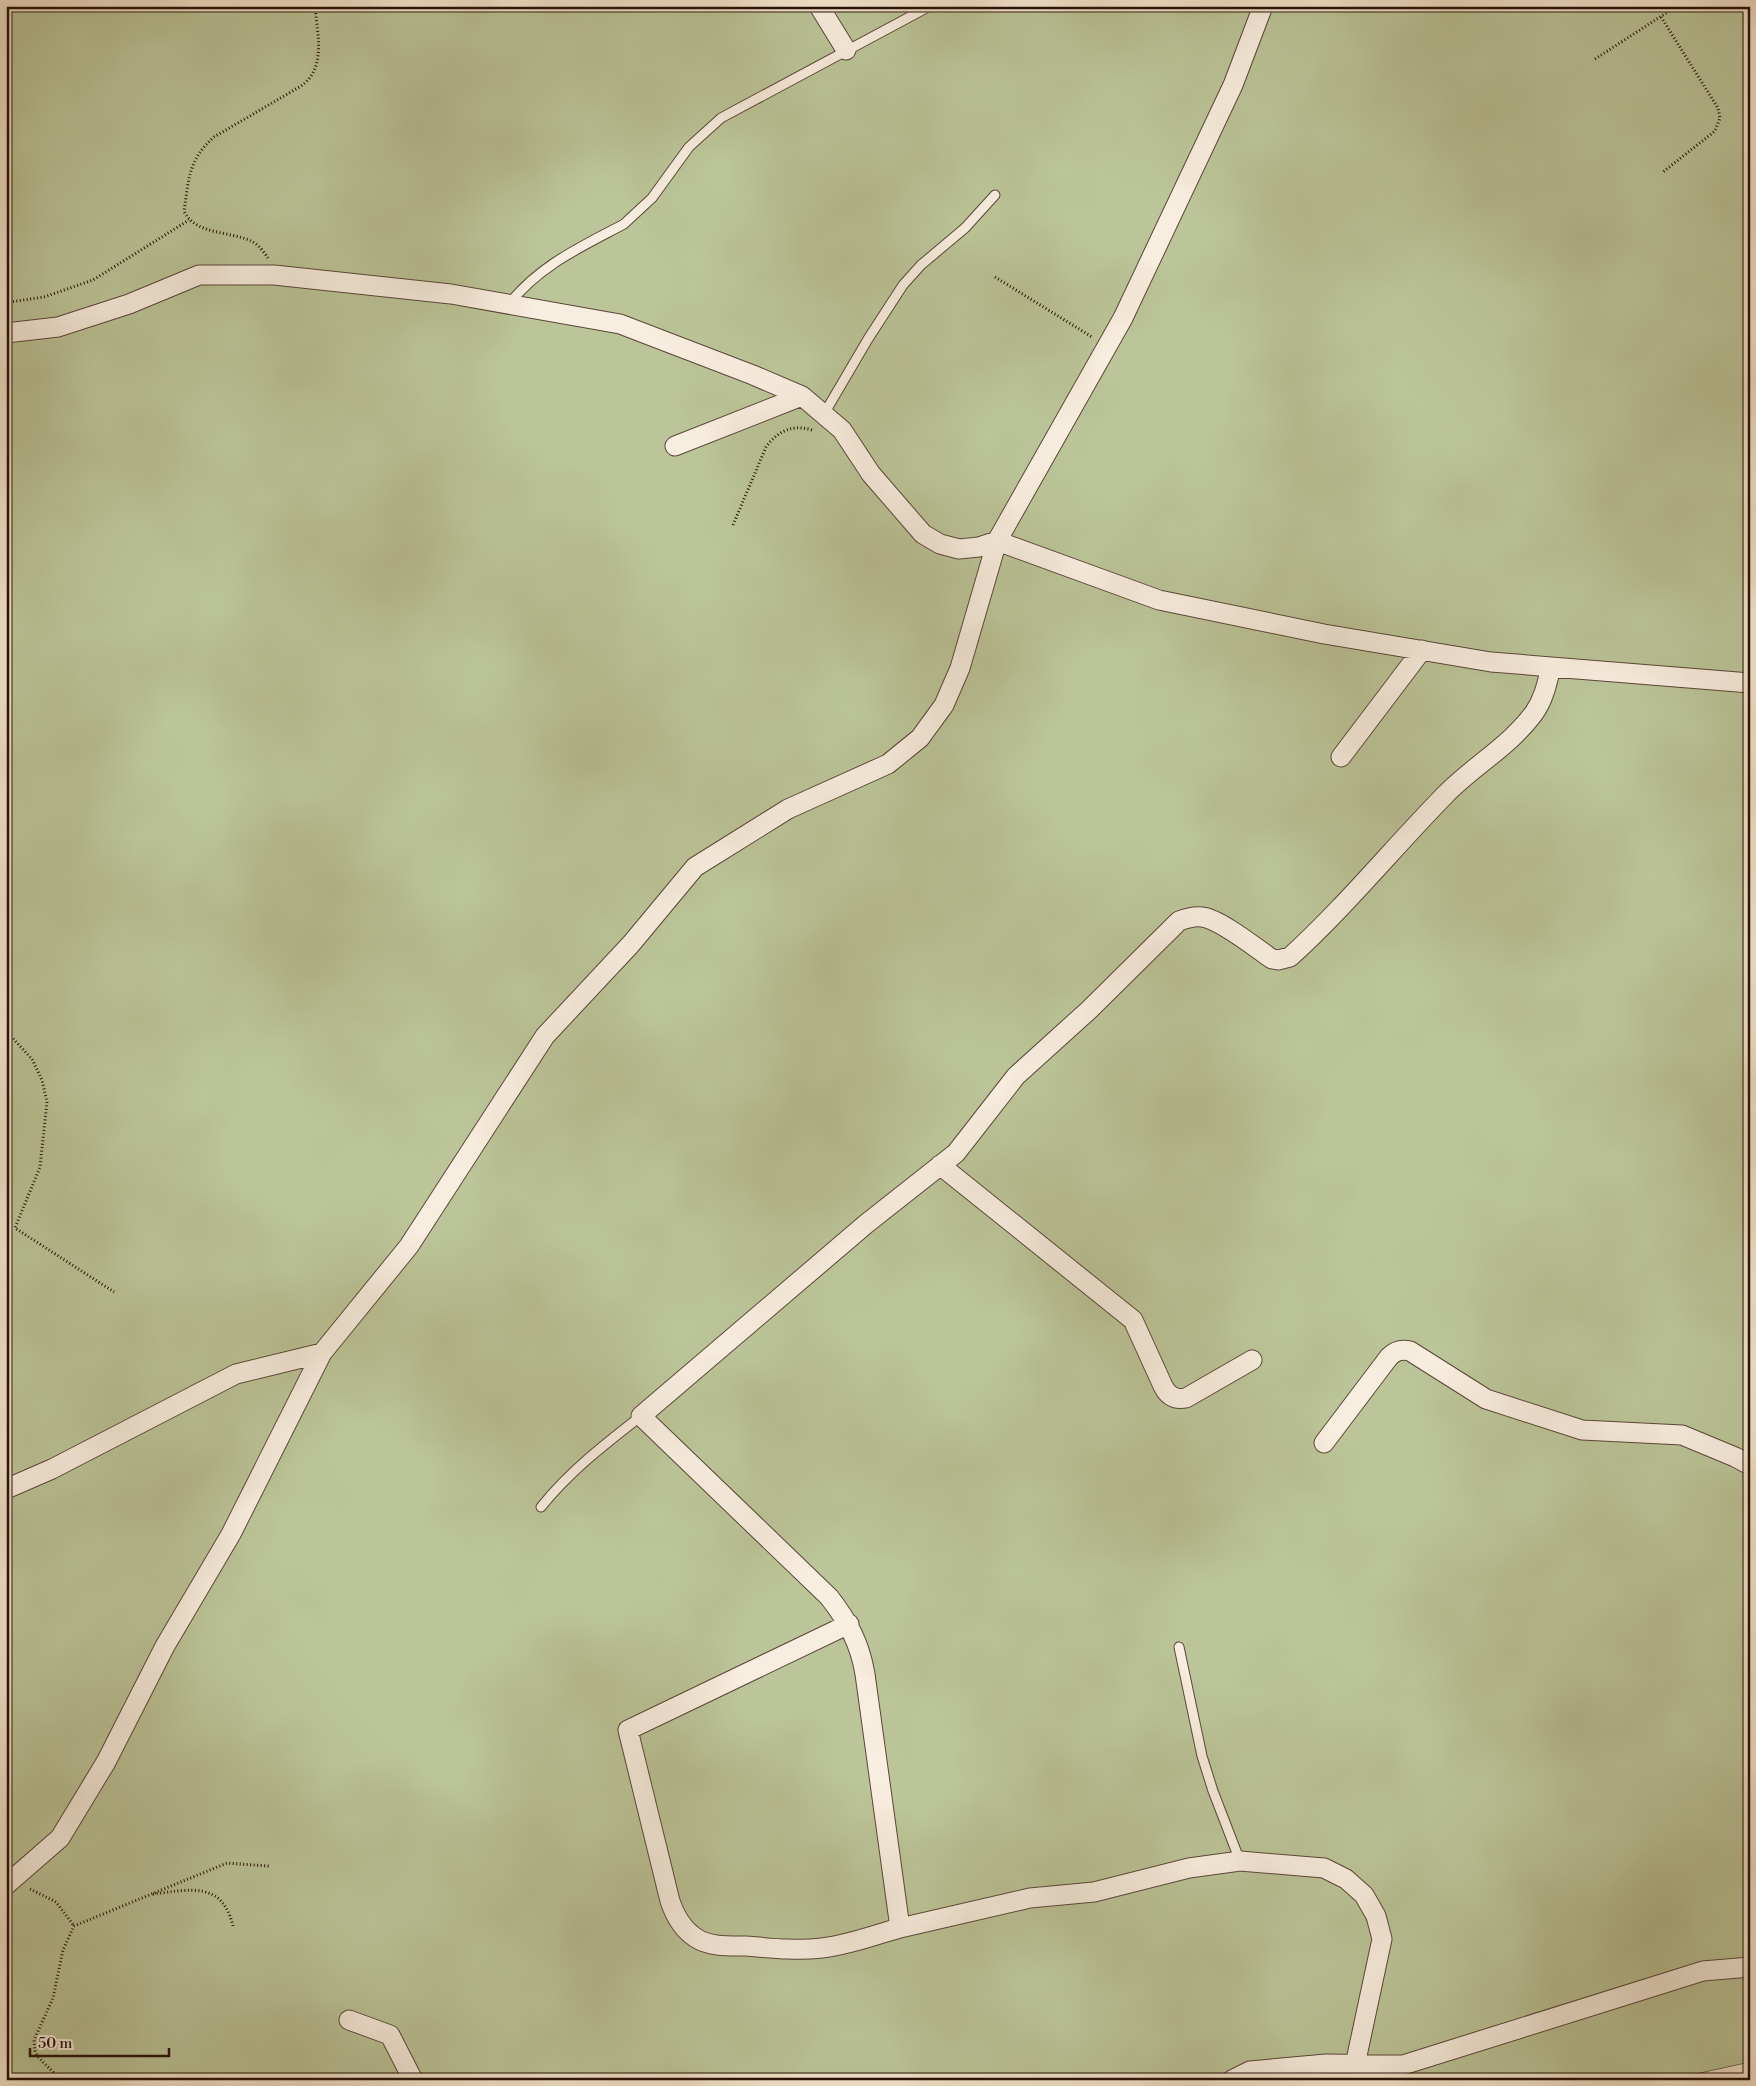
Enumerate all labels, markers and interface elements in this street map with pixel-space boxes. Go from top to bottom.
scale bar [30,2026,169,2058]
text: 50 m [38,2034,72,2053]

